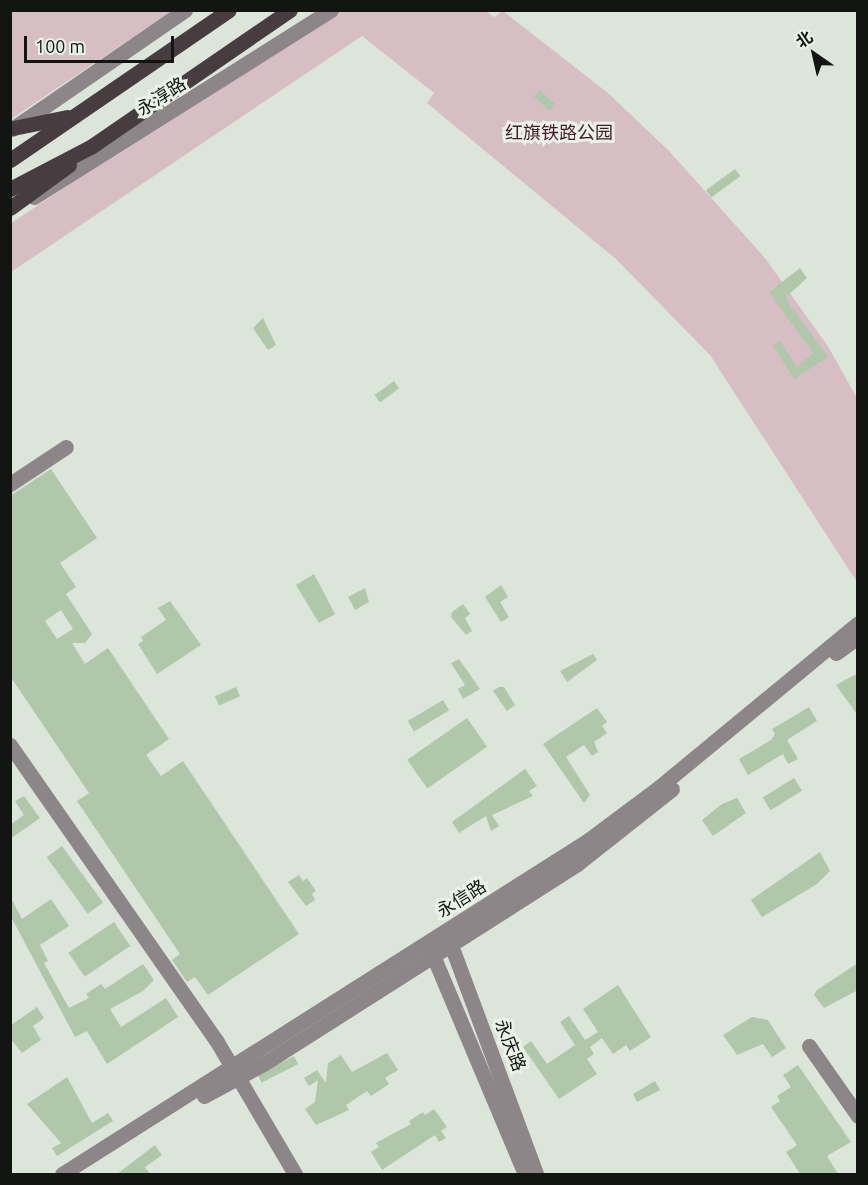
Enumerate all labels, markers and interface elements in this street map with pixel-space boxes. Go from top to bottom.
scale bar [27,24,177,62]
north arrow [784,24,844,84]
text: 北 [792,27,816,51]
text: 100 m [35,36,85,56]
street label: 永淳路 [132,72,190,120]
park label: 红旗铁路公园 [505,121,613,143]
street label: 永信路 [432,875,490,921]
street label: 永庆路 [491,1016,531,1074]

